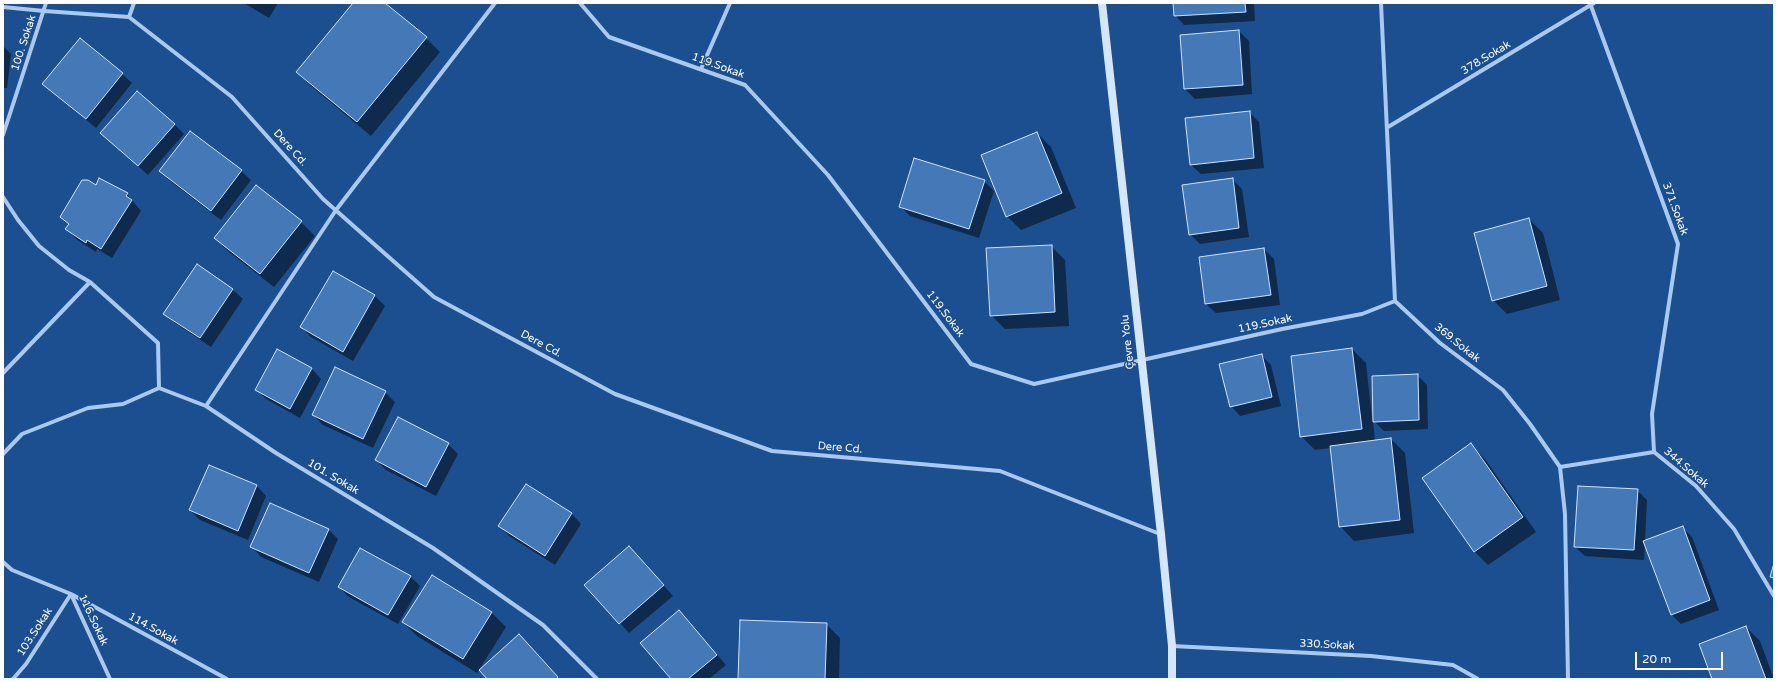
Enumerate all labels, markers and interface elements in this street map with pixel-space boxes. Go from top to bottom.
street label: 100. Sokak [9,13,39,73]
street label: 378.Sokak [1459,38,1513,78]
street label: 119.Sokak [690,50,746,82]
street label: Dere Cd. [270,127,310,169]
street label: 371.Sokak [1659,181,1691,237]
street label: 119.Sokak [923,288,967,340]
street label: 119.Sokak [1237,312,1293,336]
street label: Çevre Yolu [1119,314,1137,370]
street label: 369.Sokak [1431,321,1483,365]
street label: Dere Cd. [518,328,564,360]
street label: Dere Cd. [817,439,863,457]
street label: 344.Sokak [1661,445,1711,491]
street label: 101. Sokak [305,456,361,498]
street label: 116.Sokak [75,592,111,648]
street label: 103.Sokak [14,605,56,659]
street label: 114.Sokak [126,610,180,648]
street label: 330.Sokak [1299,637,1355,653]
scale bar [1637,644,1725,670]
text: 20 m [1642,652,1671,666]

